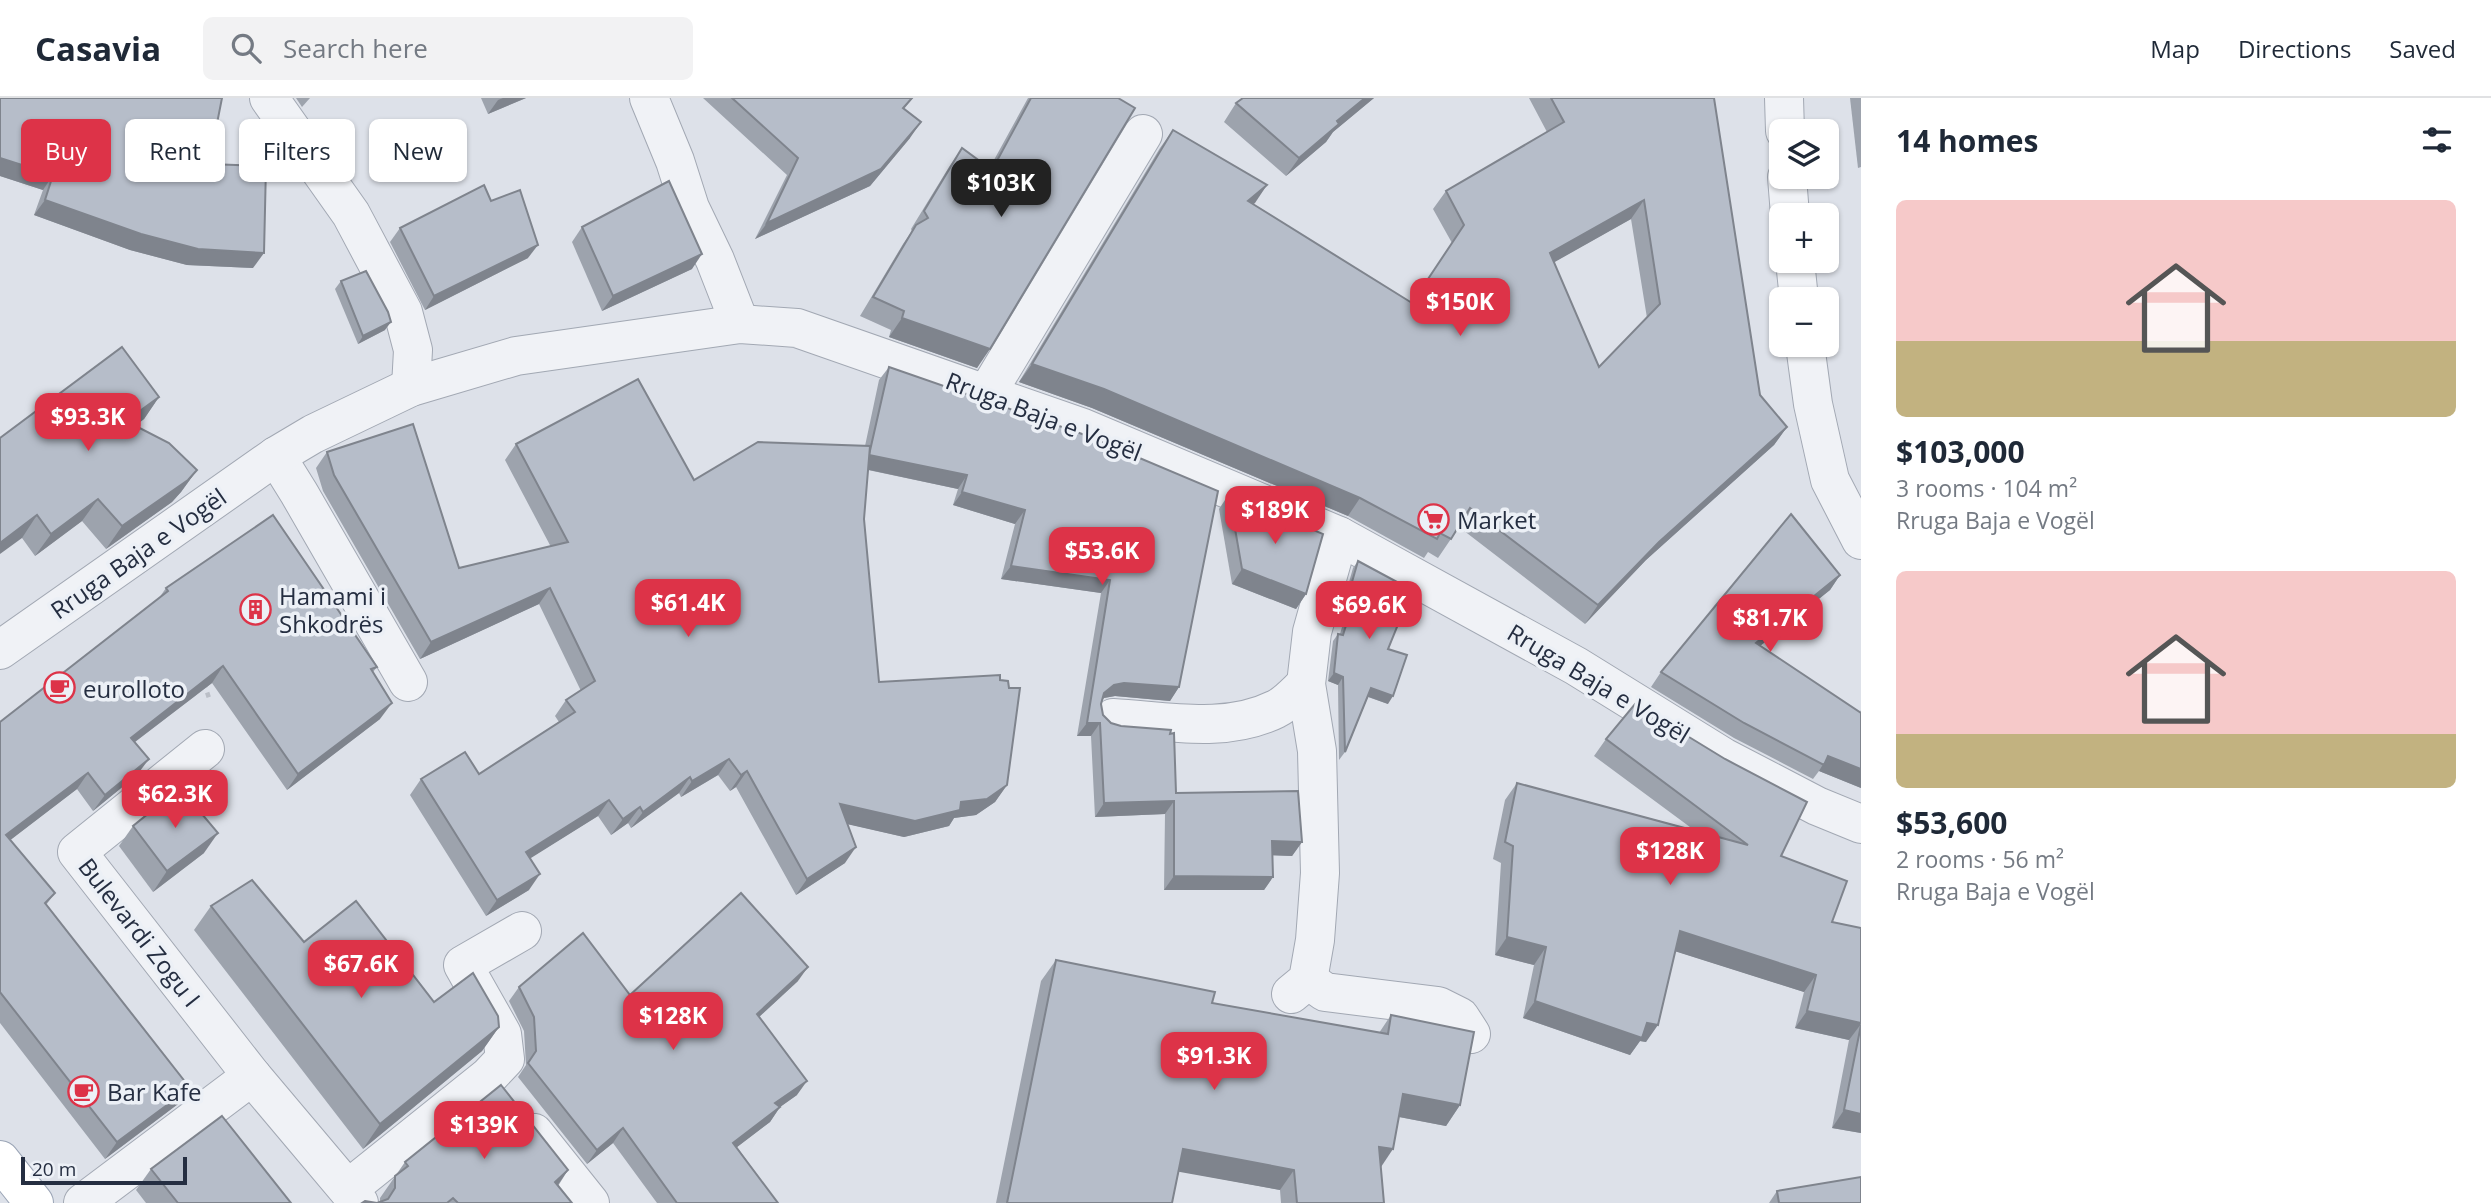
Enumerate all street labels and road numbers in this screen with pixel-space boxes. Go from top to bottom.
street label: Rruga Baja e Vogël [941,363,1147,469]
street label: Rruga Baja e Vogël [44,480,232,626]
street label: Rruga Baja e Vogël [1502,615,1696,751]
street label: Bulevardi Zogu I [71,851,209,1013]

